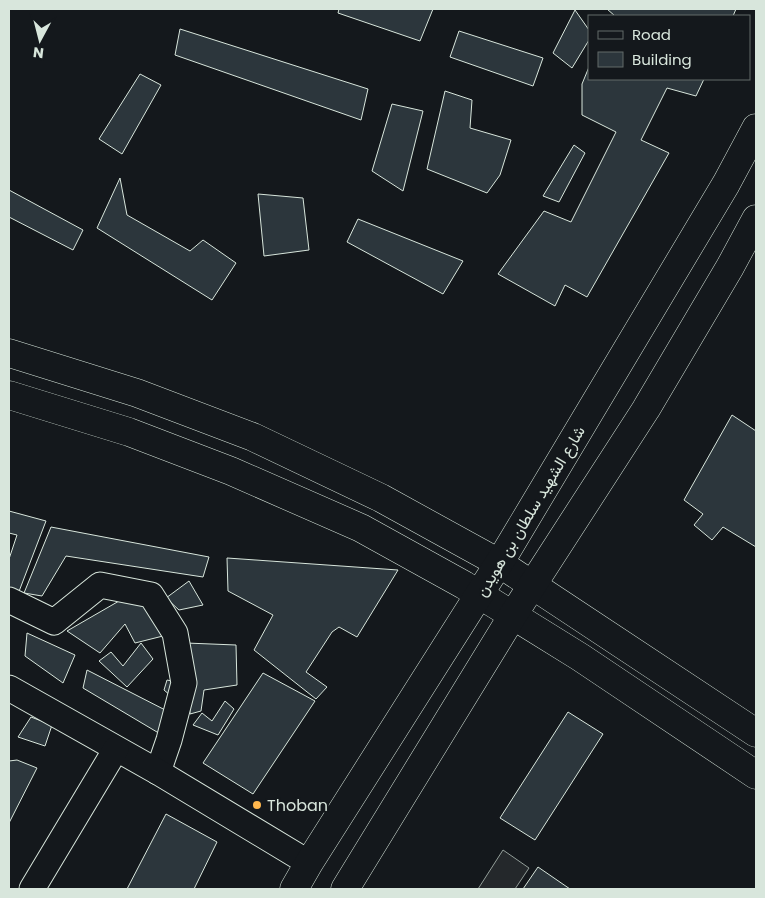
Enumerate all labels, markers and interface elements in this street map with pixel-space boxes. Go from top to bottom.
north arrow [15,15,65,65]
legend [588,15,750,80]
text: Road [632,24,671,45]
text: N [32,42,45,63]
text: Building [632,49,692,70]
street label: شارع الشهيد سلطان بن هويدن [470,421,591,601]
place label: Thoban [267,794,328,817]
marker: Thoban [251,799,263,811]

